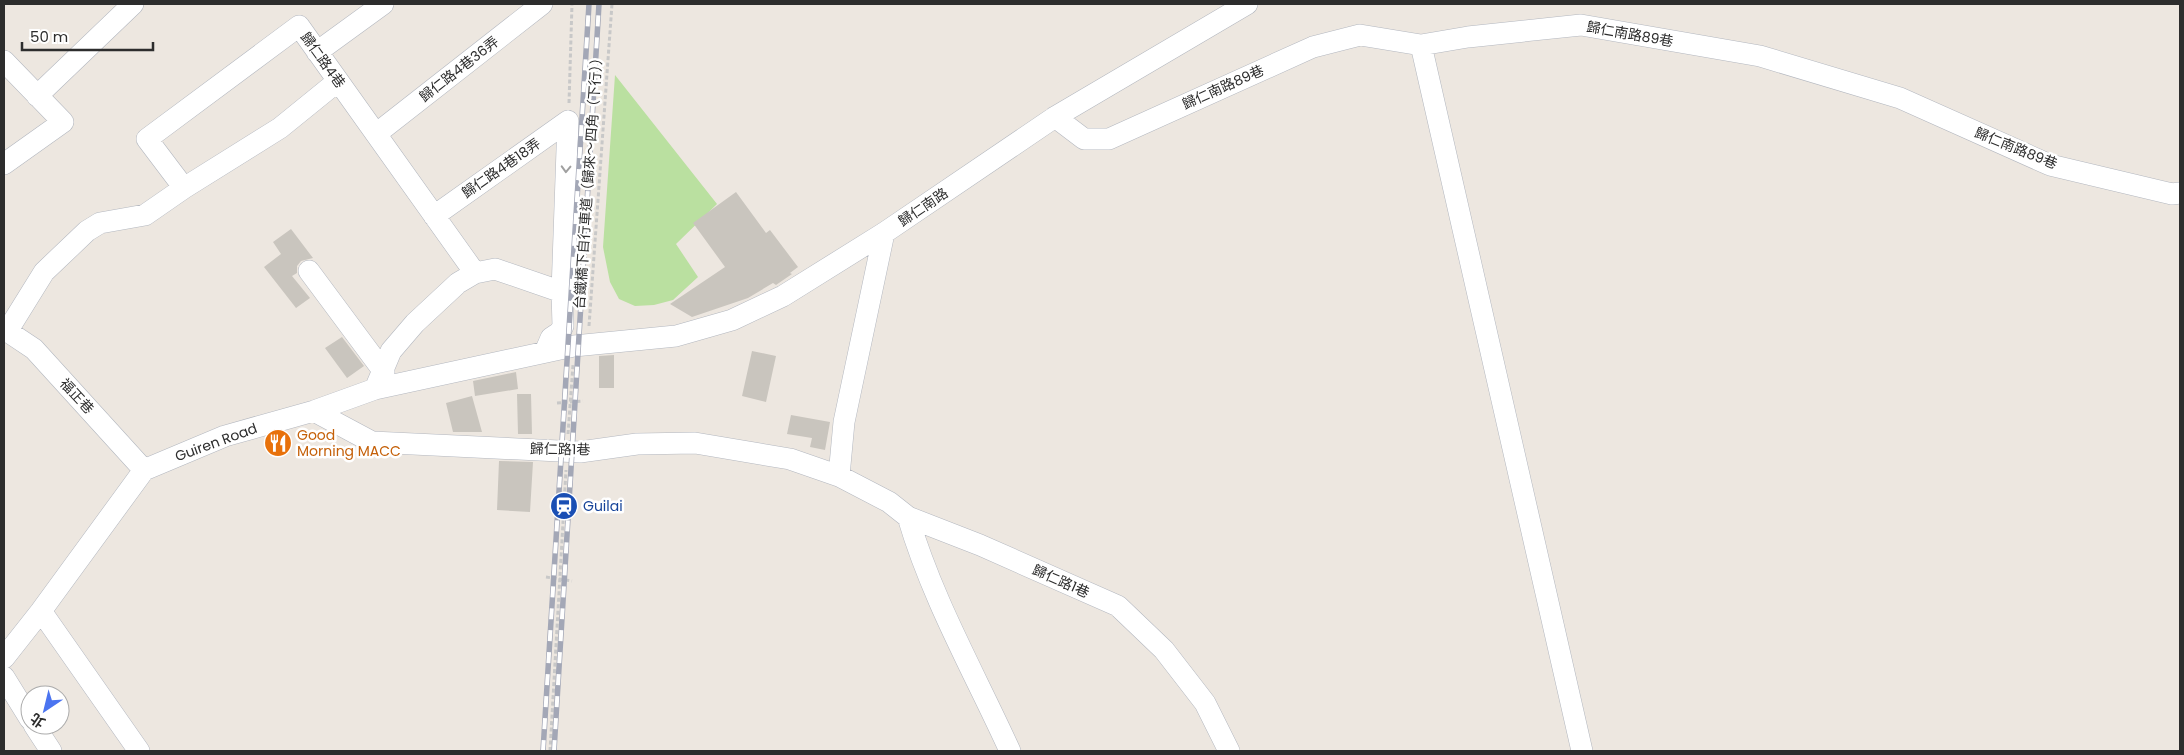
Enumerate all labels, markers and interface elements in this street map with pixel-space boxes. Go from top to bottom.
street label: 歸仁南路89巷 [1585,17,1675,51]
scale bar [22,20,154,52]
text: 50 m [30,26,68,47]
street label: 歸仁路4巷 [296,28,350,92]
street label: 歸仁路4巷36弄 [415,32,503,106]
street label: 台鐵橋下自行車道（歸來～四角（下行）） [569,50,607,310]
street label: 歸仁南路89巷 [1179,60,1267,114]
street label: 歸仁南路89巷 [1972,122,2060,174]
street label: 歸仁路4巷18弄 [458,133,544,203]
one-way arrow [561,166,572,174]
street label: 歸仁南路 [894,183,952,231]
street label: 福正巷 [55,374,99,418]
street label: Guiren Road [172,418,260,466]
place label: Good Morning MACC [297,425,401,461]
restaurant icon: Good Morning MACC [263,428,293,458]
street label: 歸仁路1巷 [530,438,590,460]
station icon: Guilai [549,491,579,521]
place label: Guilai [583,496,623,516]
street label: 歸仁路1巷 [1029,560,1093,602]
north arrow [20,685,70,735]
text: 北 [26,708,49,733]

